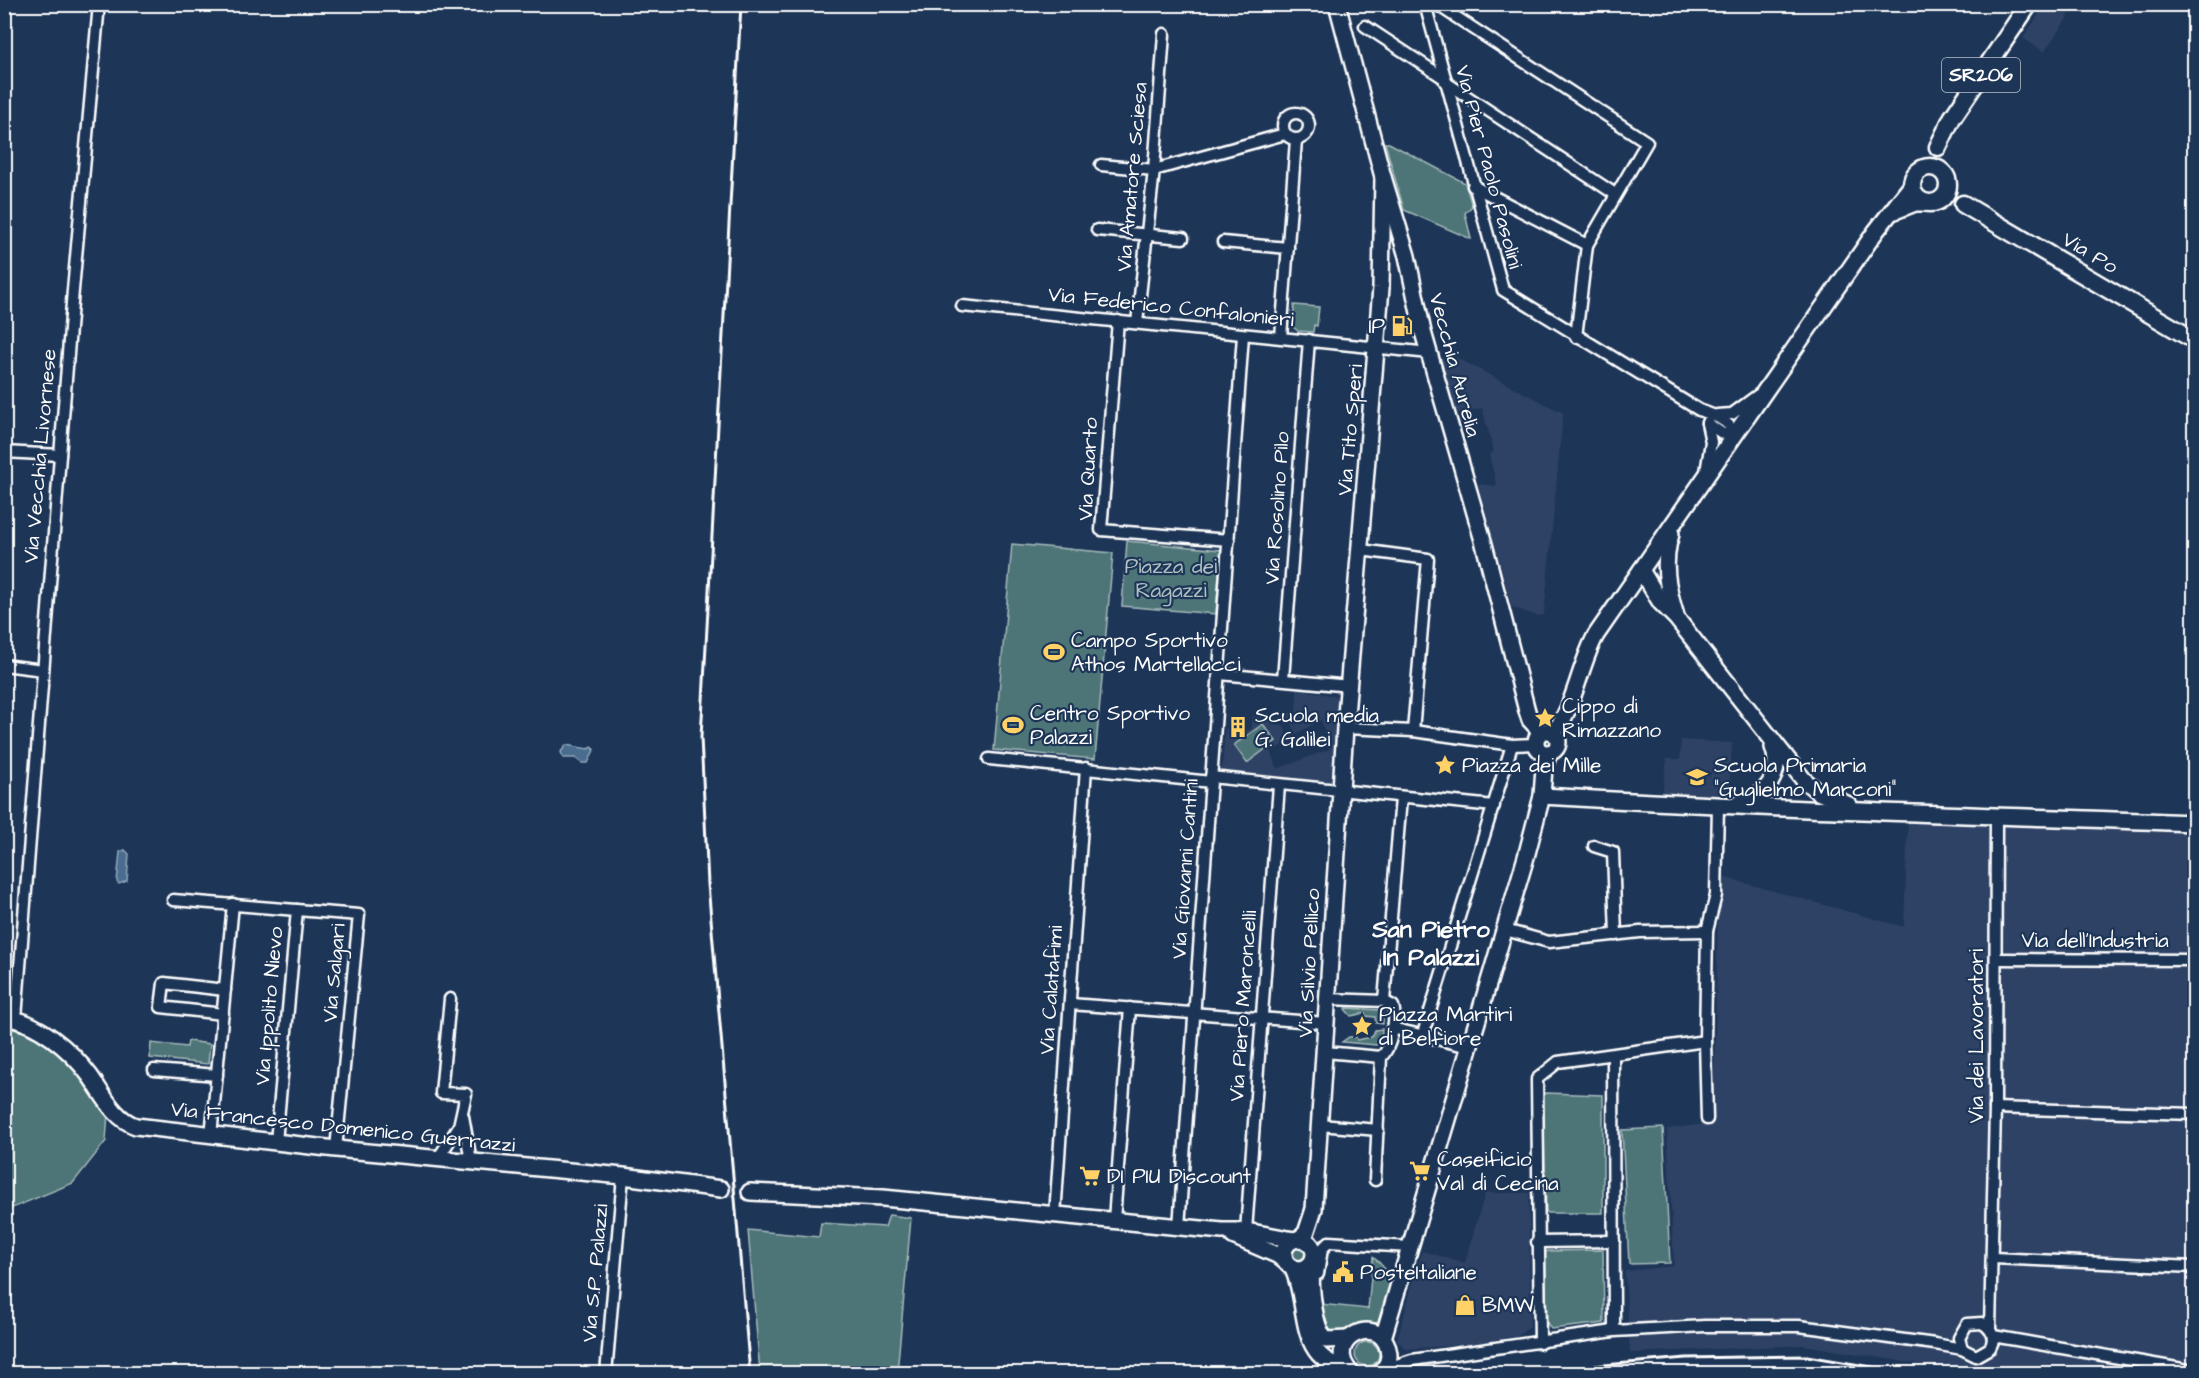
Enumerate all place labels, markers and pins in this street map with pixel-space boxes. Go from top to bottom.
place label: IP [1368,312,1386,341]
fuel station icon: IP [1390,314,1414,338]
place label: Campo Sportivo Athos Martellacci [1071,626,1241,679]
sports icon: Campo Sportivo Athos Martellacci [1042,640,1066,664]
place label: Cippo di Rimazzano [1562,692,1661,745]
place label: Centro Sportivo Palazzi [1030,699,1190,752]
place label: Scuola media G. Galilei [1255,701,1379,754]
place icon: Cippo di Rimazzano [1533,706,1557,730]
sports icon: Centro Sportivo Palazzi [1001,713,1025,737]
building icon: Scuola media G. Galilei [1226,715,1250,739]
place label: Piazza dei Mille [1462,751,1601,780]
place label: Scuola Primaria "Guglielmo Marconi" [1714,751,1896,806]
place icon: Piazza dei Mille [1433,753,1457,777]
school or university icon: Scuola Primaria "Guglielmo Marconi" [1685,765,1709,789]
place label: Piazza Martiri di Belfiore [1379,1000,1512,1053]
place icon: Piazza Martiri di Belfiore [1350,1014,1374,1038]
place label: Caseificio Val di Cecina [1437,1145,1559,1198]
supermarket icon: Caseificio Val di Cecina [1408,1159,1432,1183]
place label: DI PIU Discount [1107,1162,1252,1191]
supermarket icon: DI PIU Discount [1078,1164,1102,1188]
place label: PosteItaliane [1360,1258,1477,1287]
public building icon: PosteItaliane [1331,1260,1355,1284]
place label: BMW [1482,1291,1534,1320]
shop icon: BMW [1453,1293,1477,1317]

